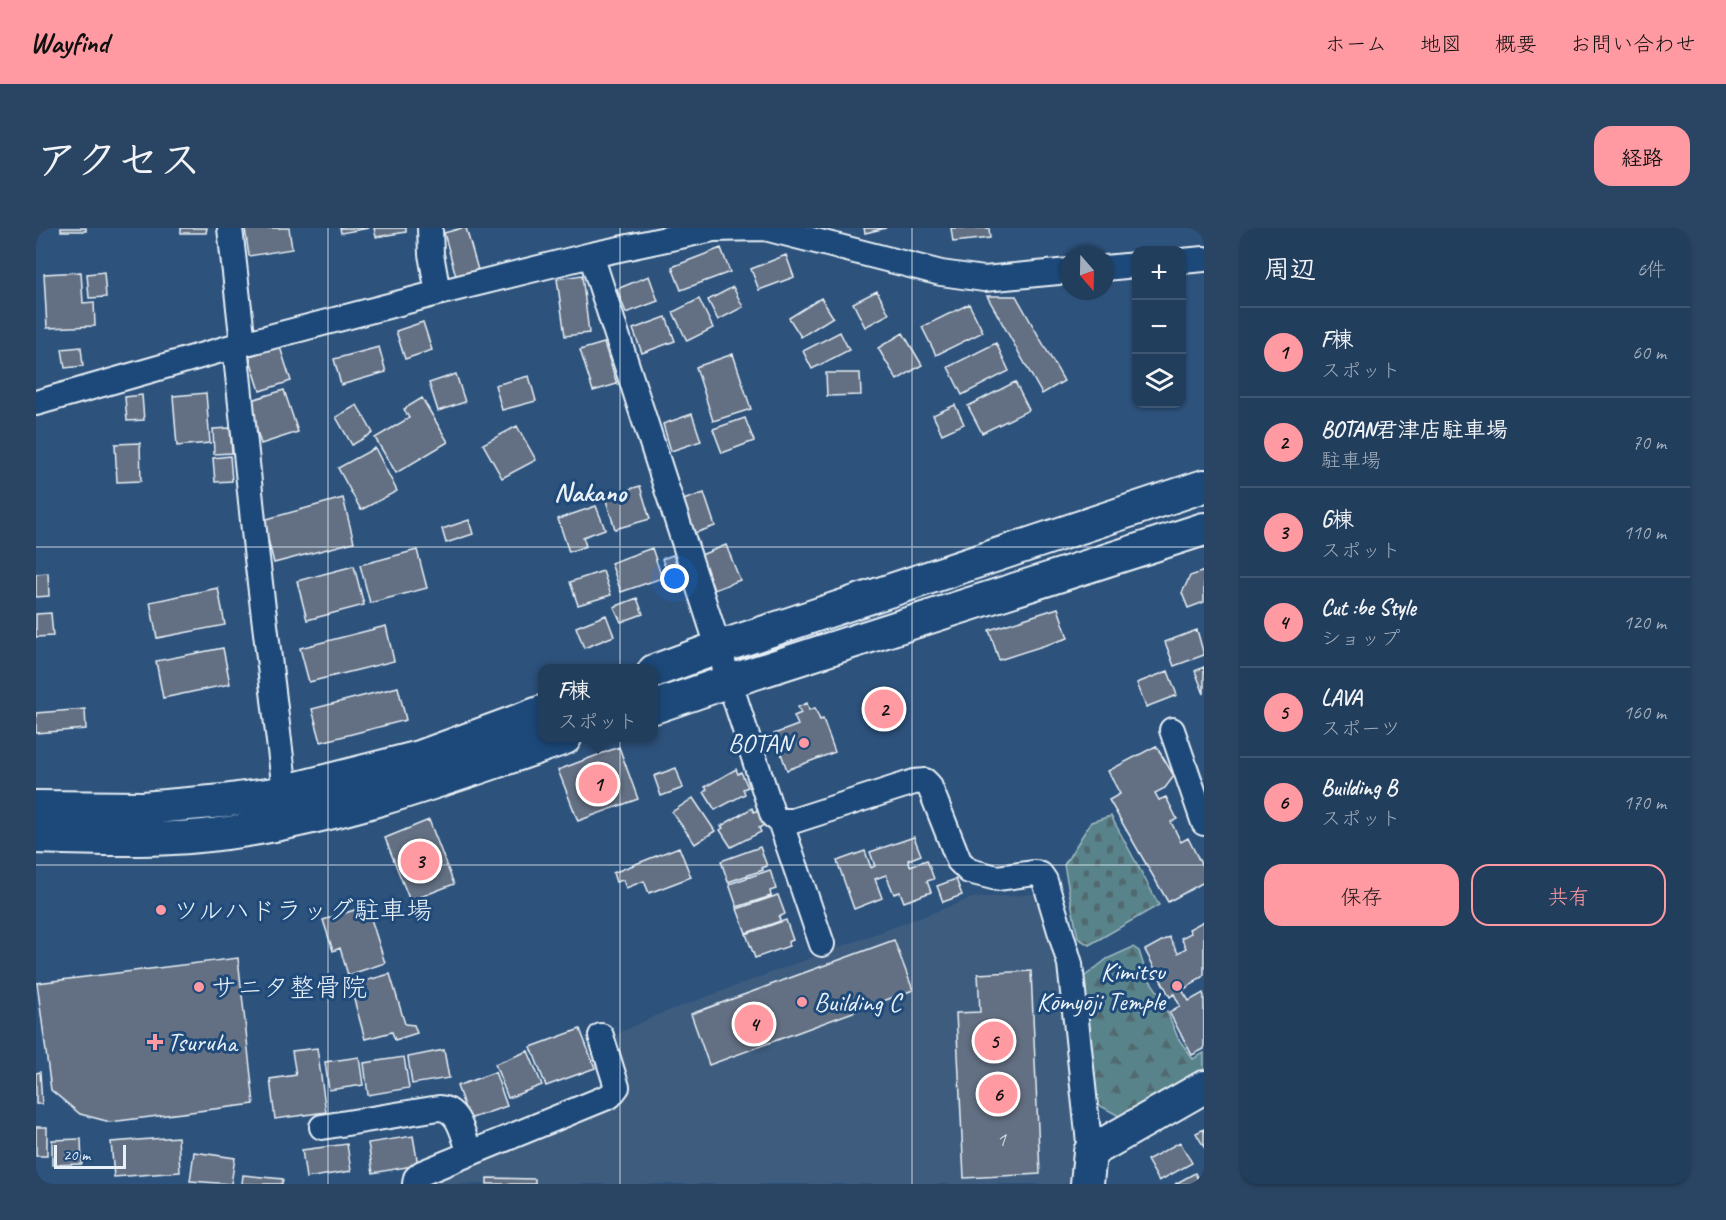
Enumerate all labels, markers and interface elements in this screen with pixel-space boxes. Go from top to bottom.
text: Wayfind [30,25,109,60]
text: ホーム [1325,31,1387,57]
text: 地図 [1420,31,1462,57]
text: 概要 [1495,31,1537,57]
text: お問い合わせ [1570,31,1696,57]
button: 経路 [1594,126,1690,186]
text: アクセス [36,134,201,187]
north arrow [1060,246,1114,300]
map controls [1132,246,1186,408]
button: + [1132,246,1186,300]
text: 周辺 [1264,253,1316,286]
text: 6件 [1637,257,1666,282]
button: − [1132,300,1186,354]
text: F棟 [1321,326,1353,354]
text: 1 [1279,340,1288,365]
text: 60 m [1632,340,1666,365]
button: layers [1132,354,1186,408]
text: スポット [1321,358,1401,383]
text: BOTAN君津店駐車場 [1321,416,1508,444]
text: 2 [1279,430,1288,455]
text: 70 m [1632,430,1666,455]
text: 駐車場 [1321,448,1381,473]
district label: Nakano [554,475,628,509]
text: G棟 [1321,506,1354,534]
text: 3 [1279,520,1288,545]
text: 110 m [1623,520,1666,545]
text: スポット [1321,538,1401,563]
your location [660,564,689,593]
text: Cut :be Style [1321,594,1416,622]
text: 4 [1279,610,1288,635]
text: 120 m [1623,610,1666,635]
text: ショップ [1321,626,1400,651]
popup [538,664,658,742]
text: F棟 [558,677,590,705]
text: LAVA [1321,684,1362,712]
pin: 2 [864,686,904,732]
text: 5 [1279,700,1288,725]
text: 160 m [1623,700,1666,725]
text: スポット [558,709,638,734]
text: スポーツ [1321,716,1401,741]
place label: BOTAN [728,727,796,760]
marker: BOTAN [797,736,811,750]
pin: 1 [578,762,618,806]
text: Building B [1321,774,1397,802]
text: 6 [1279,790,1288,815]
text: 170 m [1623,790,1666,815]
text: スポット [1321,806,1401,831]
pin: 3 [400,838,440,884]
button: 保存 [1264,864,1459,926]
button: 共有 [1471,864,1666,926]
place label: ツルハドラッグ駐車場 [173,894,432,927]
marker: ツルハドラッグ駐車場 [154,903,168,917]
place label: Kimitsu Kōmyōji Temple [1036,955,1167,1018]
place label: サニタ整骨院 [211,971,367,1004]
marker: Kimitsu Kōmyōji Temple [1170,979,1184,993]
marker: サニタ整骨院 [192,980,206,994]
place label: Building C [814,986,904,1019]
marker: Building C [795,995,809,1009]
pin: 4 [734,1002,774,1046]
pin: 5 [974,1018,1014,1064]
place label: Tsuruha [167,1026,239,1059]
marker: Tsuruha [148,1035,162,1049]
pin: 6 [978,1072,1018,1116]
house number: 1 [996,1125,1007,1153]
scale bar [54,1142,126,1170]
text: 20 m [63,1145,90,1165]

